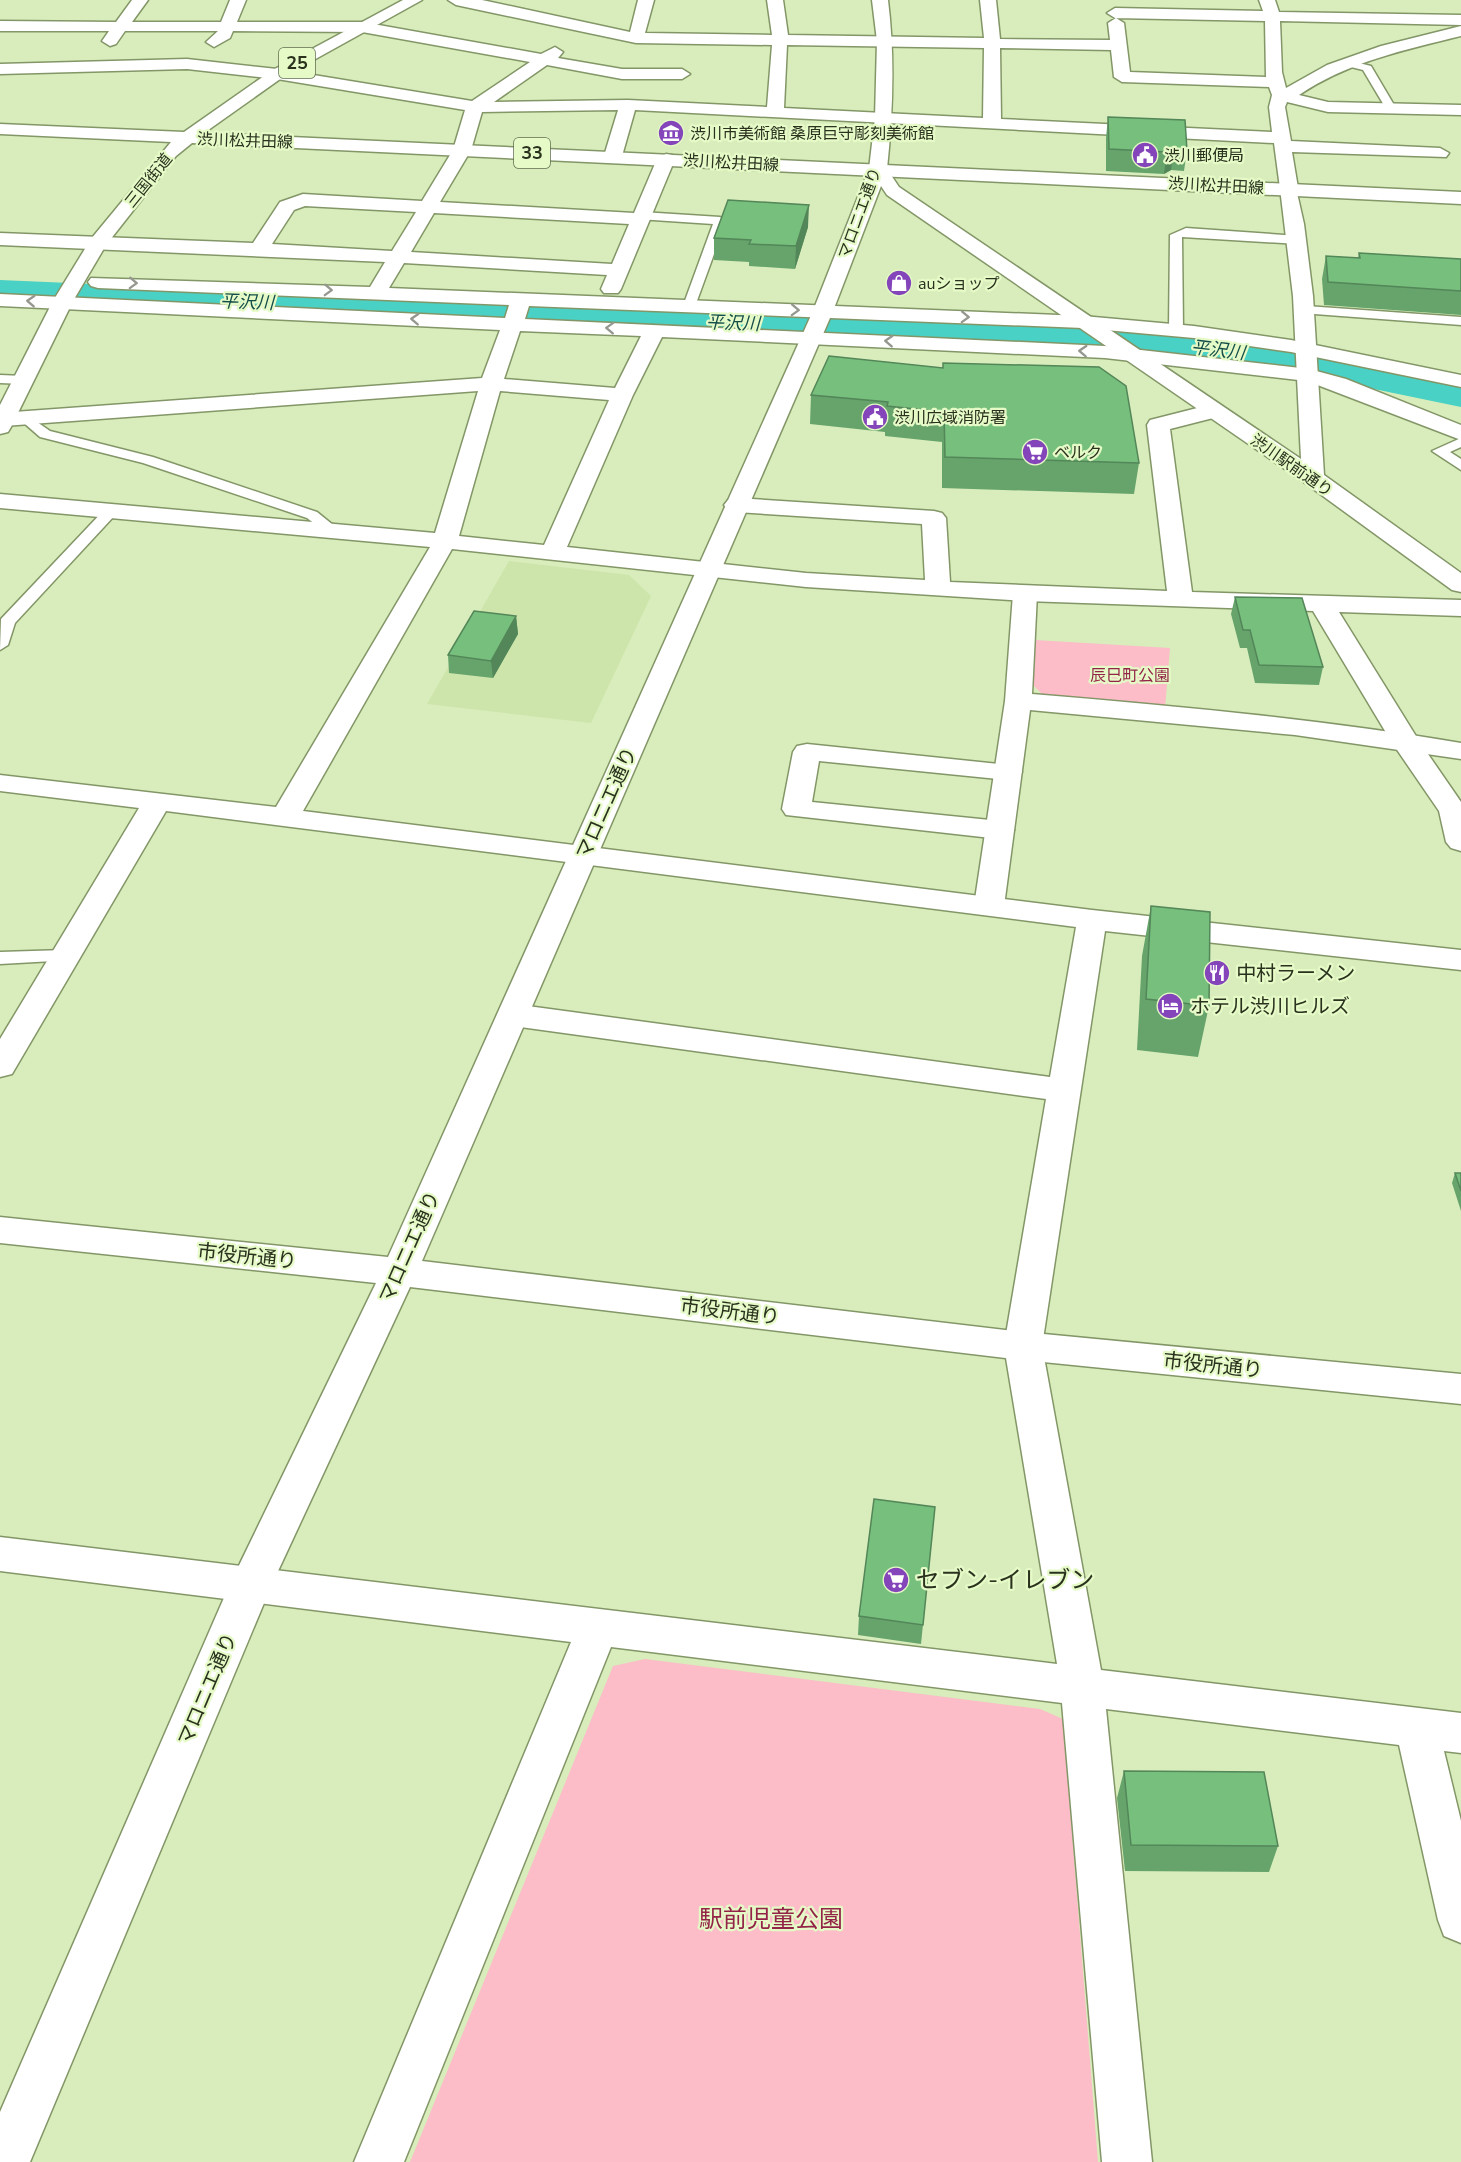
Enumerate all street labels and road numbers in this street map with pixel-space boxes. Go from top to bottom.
road number: 25 [279,48,315,78]
street label: 渋川松井田線 [197,128,293,154]
road number: 33 [514,138,550,168]
street label: 三国街道 [120,149,177,212]
street label: 渋川松井田線 [682,150,779,176]
street label: マロニエ通り [833,164,887,262]
street label: 渋川松井田線 [1167,173,1264,199]
street label: 渋川駅前通り [1246,429,1337,502]
street label: マロニエ通り [570,743,643,864]
street label: マロニエ通り [373,1187,446,1308]
street label: 市役所通り [196,1238,298,1275]
street label: 市役所通り [679,1292,781,1331]
street label: 市役所通り [1162,1347,1264,1384]
street label: マロニエ通り [172,1629,243,1750]

